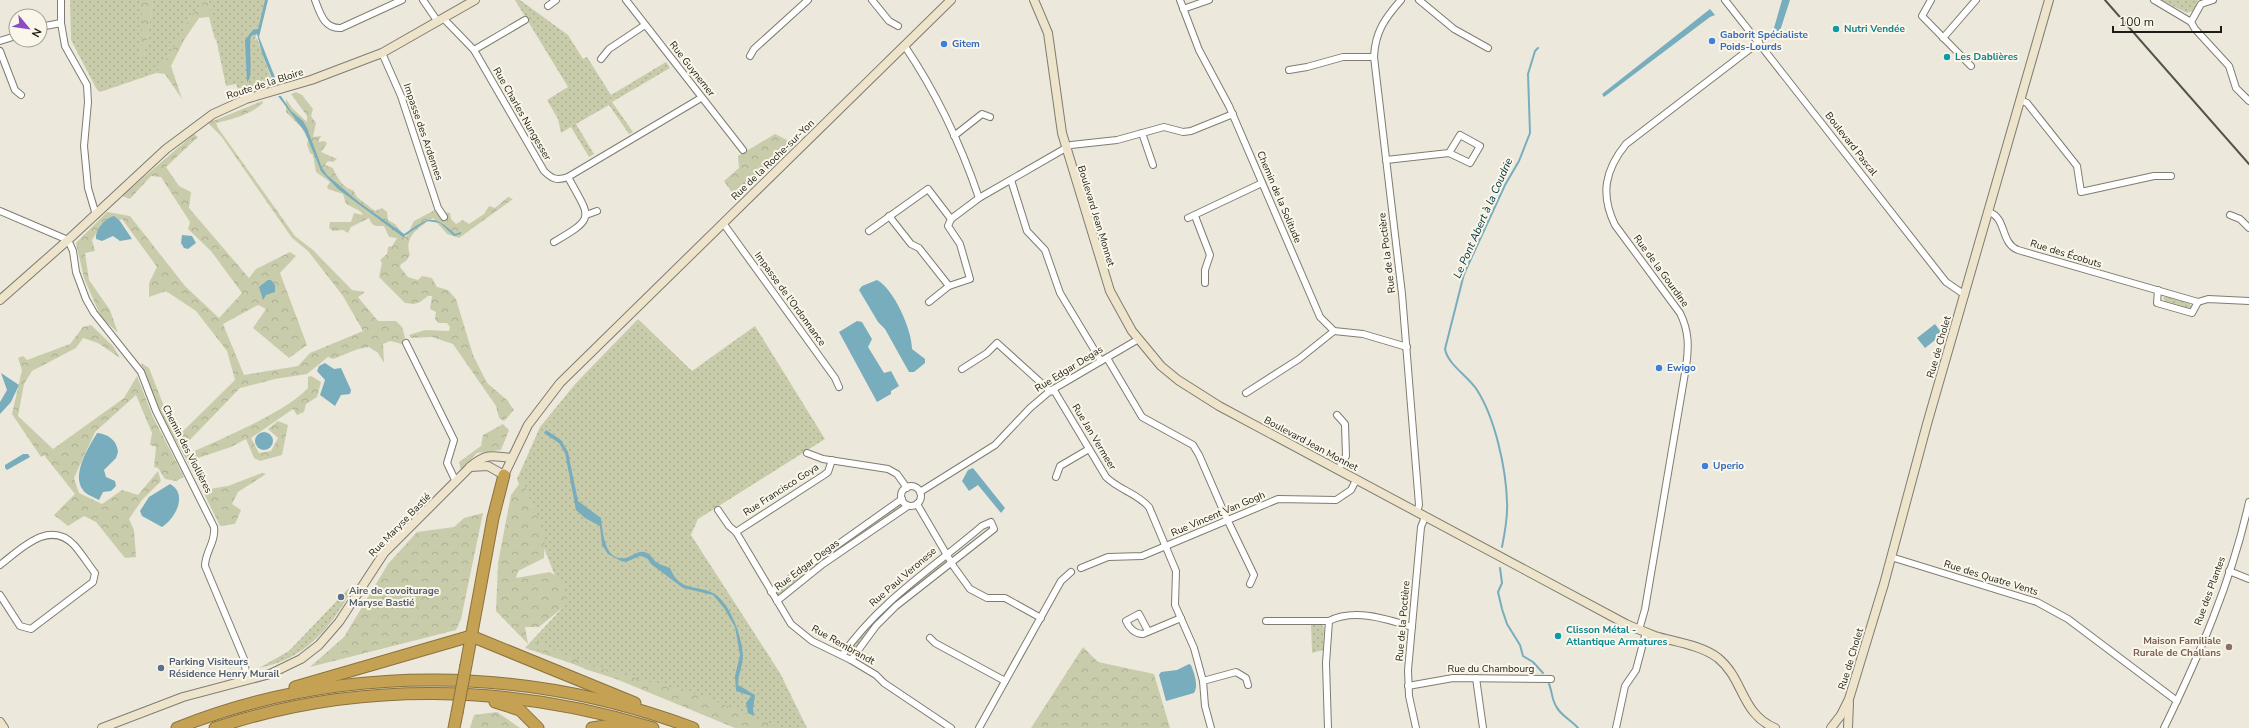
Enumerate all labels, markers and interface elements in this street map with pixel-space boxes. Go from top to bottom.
north arrow [8,8,48,48]
scale bar [2113,8,2221,34]
text: 100 m [2119,14,2154,30]
place label: Nutri Vendée [1844,22,1905,36]
marker: Nutri Vendée [1831,24,1841,34]
text: N [28,25,45,40]
place label: Gaborit Spécialiste Poids-Lourds [1720,28,1808,54]
marker: Gaborit Spécialiste Poids-Lourds [1707,36,1717,46]
place label: Gitem [952,37,980,51]
street label: Rue Guynemer [666,38,718,100]
marker: Gitem [939,39,949,49]
place label: Les Dablières [1955,50,2018,64]
marker: Les Dablières [1942,52,1952,62]
street label: Route de la Bloire [225,65,305,103]
street label: Rue Charles Nungesser [490,65,555,164]
street label: Impasse des Ardennes [400,82,446,183]
street label: Boulevard Pascal [1822,109,1880,179]
street label: Rue de la Roche-sur-Yon [728,116,818,204]
street label: Chemin de la Solitude [1253,149,1305,245]
water label: Le Pont Abert à la Coudrie [1450,155,1516,281]
street label: Boulevard Jean Monnet [1074,164,1118,269]
street label: Rue de la Poctière [1375,212,1399,294]
street label: Rue de la Gourdine [1630,232,1692,310]
street label: Rue des Écobuts [2028,236,2104,272]
street label: Impasse de l'Ordonnance [751,249,829,349]
street label: Rue de Cholet [1924,314,1955,380]
street label: Rue Edgar Degas [1032,342,1106,396]
place label: Ewigo [1667,361,1696,375]
marker: Ewigo [1654,363,1664,373]
street label: Rue Jan Vermeer [1069,401,1120,473]
street label: Chemin des Viollières [159,402,215,496]
street label: Boulevard Jean Monnet [1261,413,1361,475]
place label: Uperio [1713,459,1744,473]
street label: Rue Francisco Goya [740,460,822,520]
marker: Uperio [1700,461,1710,471]
street label: Rue Vincent Van Gogh [1169,488,1267,540]
street label: Rue Maryse Bastié [366,490,434,560]
street label: Rue Edgar Degas [772,536,842,594]
street label: Rue Paul Veronese [866,544,940,610]
street label: Rue des Plantes [2191,554,2229,627]
street label: Rue des Quatre Vents [1942,557,2040,599]
street label: Rue de la Poctière [1392,580,1414,662]
place label: Aire de covoiturage Maryse Bastié [349,584,440,610]
marker: Aire de covoiturage Maryse Bastié [336,592,346,602]
street label: Rue Rembrandt [809,622,878,668]
place label: Clisson Métal - Atlantique Armatures [1566,623,1667,649]
street label: Rue de Cholet [1835,626,1867,691]
marker: Clisson Métal - Atlantique Armatures [1553,631,1563,641]
place label: Maison Familiale Rurale de Challans [2133,634,2222,660]
marker: Maison Familiale Rurale de Challans [2224,642,2234,652]
place label: Parking Visiteurs Résidence Henry Murail [169,655,280,681]
street label: Rue du Chambourg [1448,662,1535,676]
marker: Parking Visiteurs Résidence Henry Murail [156,663,166,673]

